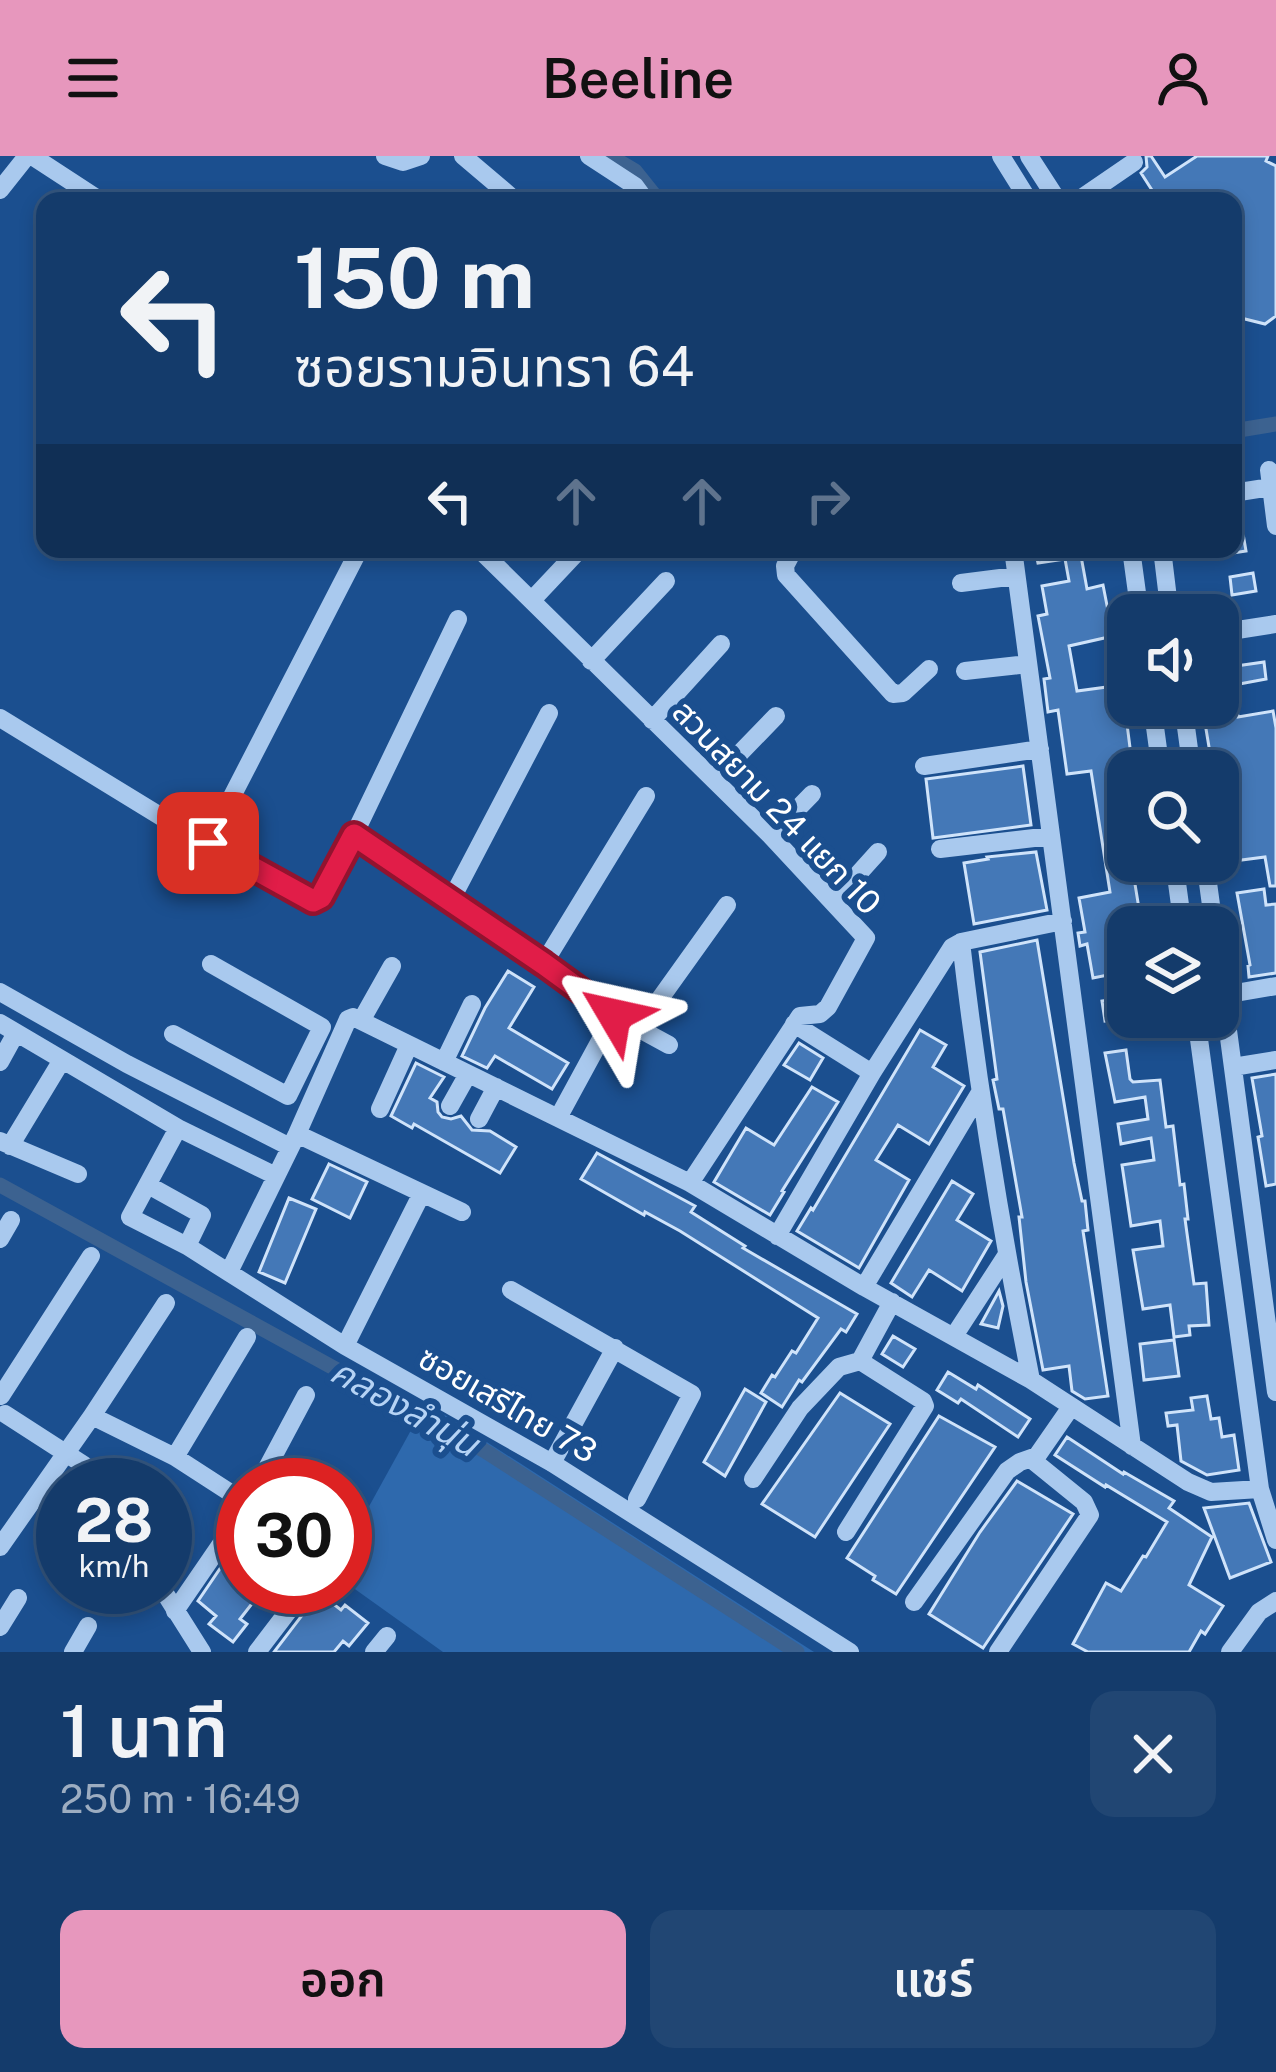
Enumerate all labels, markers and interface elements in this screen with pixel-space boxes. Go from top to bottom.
icon: menu [60,45,126,111]
icon: person [1150,45,1216,111]
text: Beeline [542,47,734,110]
text: 150 m [294,228,535,327]
icon: left [96,240,252,396]
text: ซอยรามอินทรา 64 [294,335,694,398]
icon: left [417,468,483,534]
icon: ahead [543,468,609,534]
icon: ahead [669,468,735,534]
icon: right [795,468,861,534]
map controls [1107,594,1239,1038]
button: sound [1107,594,1239,726]
street label: สวนสยาม 24 แยก 10 [665,692,889,922]
button: search [1107,750,1239,882]
pin [157,792,259,894]
icon: arrive [175,810,241,876]
button: layers [1107,906,1239,1038]
position arrow [551,952,677,1078]
street label: ซอยเสรีไทย 73 [412,1338,604,1470]
water label: คลองลำนุ่น [323,1349,488,1467]
speed limit sign: 30 [216,1458,372,1614]
text: 28 [75,1485,153,1556]
text: km/h [79,1548,149,1584]
text: 1 นาที [60,1689,229,1773]
button: close [1090,1691,1216,1817]
text: 250 m · 16:49 [60,1776,301,1822]
button: ออก [60,1910,626,2048]
button: แชร์ [650,1910,1216,2048]

